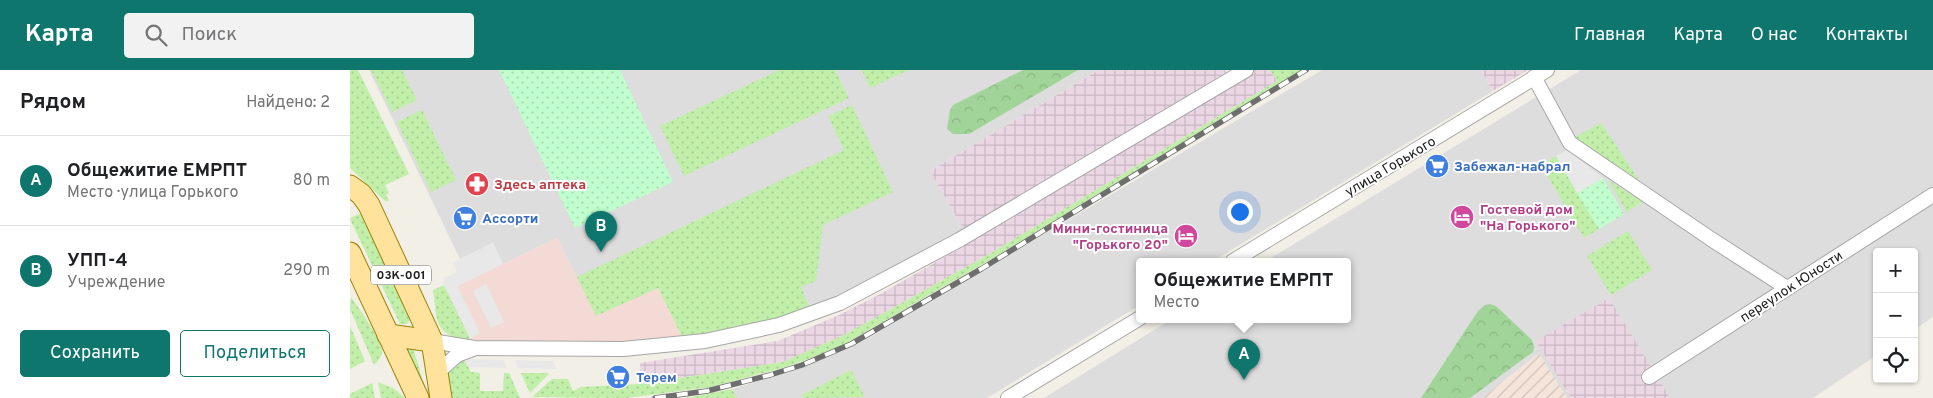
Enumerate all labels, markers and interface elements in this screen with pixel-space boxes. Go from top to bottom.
search box [124,13,474,58]
text: Карта [25,20,94,50]
icon: search [142,21,170,49]
text: Поиск [182,23,237,47]
text: Главная [1574,24,1645,47]
text: Карта [1673,24,1723,47]
text: О нас [1751,24,1797,47]
text: Контакты [1825,24,1908,47]
text: Рядом [20,89,86,116]
text: Найдено: 2 [246,93,330,113]
street label: улица Горького [1342,133,1439,201]
supermarket icon: Забежал-набрал [1424,153,1450,179]
text: Общежитие ЕМРПТ [67,159,247,183]
place label: Забежал-набрал [1454,159,1571,176]
text: A [30,171,42,191]
text: 80 m [293,171,330,191]
pharmacy icon: Здесь аптека [464,171,490,197]
place label: Здесь аптека [494,177,586,194]
text: Место · улица Горького [67,183,238,203]
your location [1227,199,1253,225]
place label: Гостевой дом "На Горького" [1480,202,1575,235]
hotel icon: Гостевой дом "На Горького" [1449,204,1475,230]
supermarket icon: Ассорти [452,205,478,231]
place label: Ассорти [482,211,538,228]
pin: B [585,211,617,252]
place label: Мини-гостиница "Горького 20" [1053,221,1168,254]
hotel icon: Мини-гостиница "Горького 20" [1173,223,1199,249]
street label: переулок Юности [1737,248,1846,327]
map controls [1873,248,1918,383]
button: + [1873,248,1918,293]
text: УПП-4 [67,249,128,273]
popup [1136,258,1351,323]
text: B [30,261,42,281]
text: 290 m [283,261,330,281]
road number: 03К-001 [371,266,431,284]
text: Общежитие ЕМРПТ [1153,269,1334,293]
text: Учреждение [67,273,165,293]
text: Место [1153,293,1200,313]
button: − [1873,293,1918,338]
button: Сохранить [20,330,170,377]
button: Поделиться [180,330,330,377]
button: locate [1873,338,1918,383]
pin: A [1228,339,1260,380]
supermarket icon: Терем [605,364,631,390]
place label: Терем [636,370,677,387]

